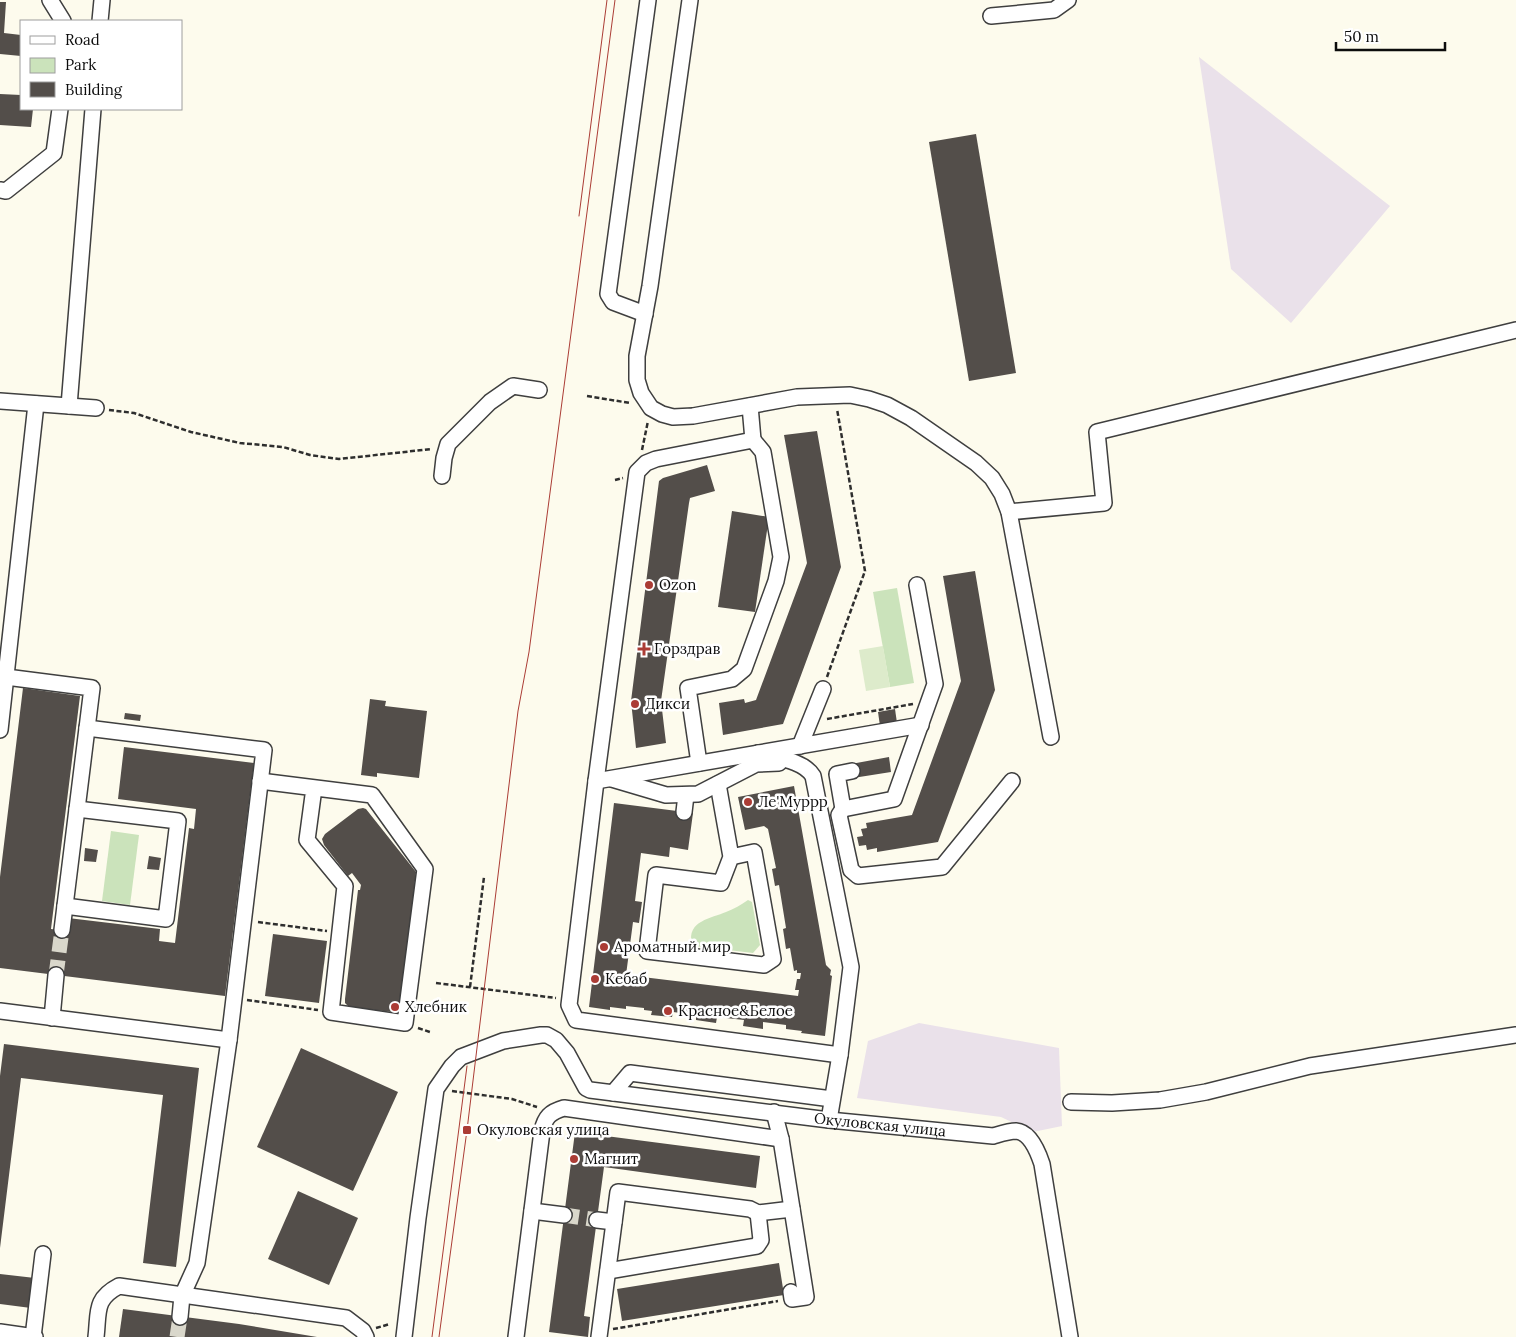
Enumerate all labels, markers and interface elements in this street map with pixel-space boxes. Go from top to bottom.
legend [20,20,182,110]
scale bar [1336,20,1445,52]
text: 50 m [1344,27,1379,46]
text: Road [65,30,100,49]
text: Park [65,55,96,74]
text: Building [65,80,123,99]
place label: Ozon [659,575,696,594]
marker: Ozon [643,579,655,591]
place label: Горздрав [654,639,720,658]
marker: Горздрав [638,643,650,655]
place label: Дикси [645,694,690,713]
marker: Дикси [629,698,641,710]
place label: Ле'Муррр [758,792,828,811]
marker: Ле'Муррр [742,796,754,808]
place label: Ароматный мир [613,937,731,956]
marker: Ароматный мир [598,941,610,953]
place label: Кебаб [605,969,647,988]
marker: Кебаб [589,973,601,985]
place label: Хлебник [405,997,467,1016]
marker: Хлебник [389,1001,401,1013]
place label: Красное&Белое [678,1001,793,1020]
marker: Красное&Белое [662,1005,674,1017]
street label: Окуловская улица [813,1108,947,1140]
place label: Окуловская улица [477,1120,610,1139]
marker: Окуловская улица [461,1124,473,1136]
place label: Магнит [584,1149,639,1168]
marker: Магнит [568,1153,580,1165]

